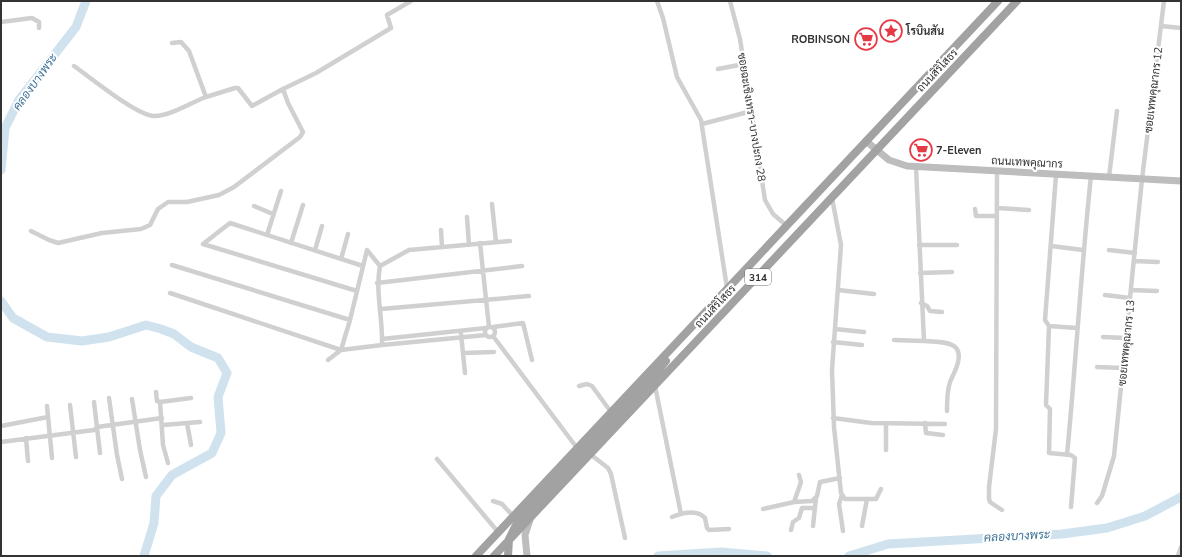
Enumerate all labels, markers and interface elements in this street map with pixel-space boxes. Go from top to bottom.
place icon: โรบินสัน [878,18,904,44]
place label: โรบินสัน [905,23,944,39]
supermarket icon: ROBINSON [853,26,879,52]
place label: ROBINSON [791,32,850,47]
street label: ถนนสิริโสธร [913,45,961,95]
street label: ซอยเทพคุณากร 12 [1141,46,1167,134]
water label: คลองบางพระ [9,50,61,114]
street label: ซอยฉะเชิงเทรา-บางปะกง 28 [734,51,769,183]
supermarket icon: 7-Eleven [908,137,934,163]
place label: 7-Eleven [936,143,981,158]
street label: ถนนเทพคุณากร [991,153,1063,173]
road number: 314 [745,269,771,285]
street label: ถนนสิริโสธร [691,281,739,331]
street label: ซอยเทพคุณากร 13 [1114,299,1139,387]
water label: คลองบางพระ [983,526,1051,546]

